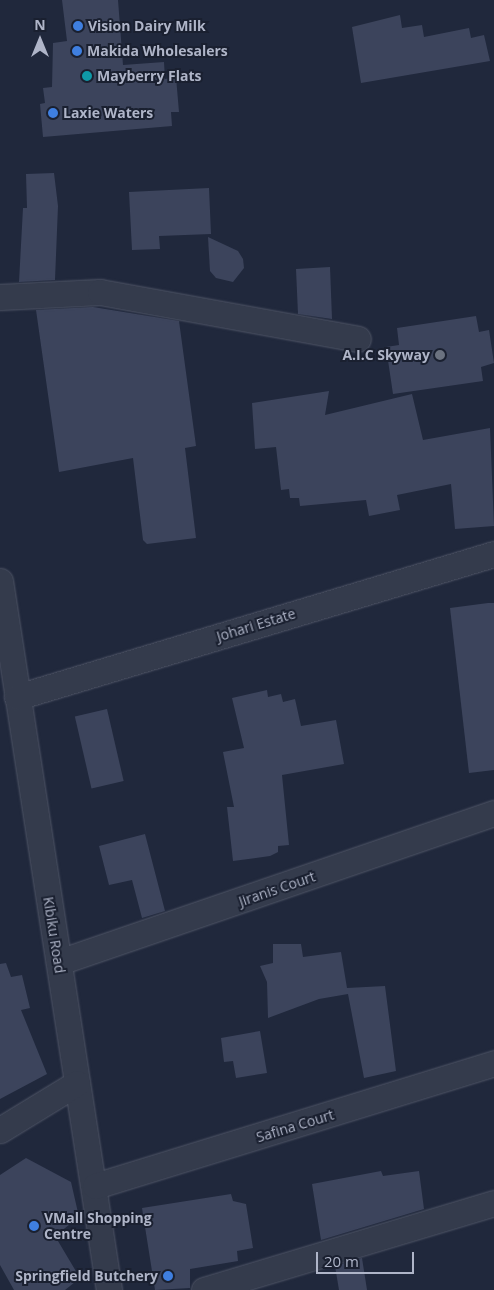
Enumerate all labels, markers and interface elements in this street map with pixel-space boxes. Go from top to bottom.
north arrow [15,15,65,65]
text: N [34,15,46,34]
place label: Vision Dairy Milk [88,18,206,34]
marker: Vision Dairy Milk [72,20,84,32]
place label: Makida Wholesalers [87,43,228,59]
marker: Makida Wholesalers [71,45,83,57]
place label: Mayberry Flats [97,68,202,84]
marker: Mayberry Flats [81,70,93,82]
place label: Laxie Waters [63,105,153,121]
marker: Laxie Waters [47,107,59,119]
place label: A.I.C Skyway [342,347,430,363]
marker: A.I.C Skyway [434,349,446,361]
street label: Johari Estate [215,605,297,645]
street label: Jiranis Court [237,868,317,910]
street label: Kibiku Road [40,896,68,974]
street label: Safina Court [254,1106,336,1146]
place label: VMall Shopping Centre [44,1210,152,1242]
marker: VMall Shopping Centre [28,1220,40,1232]
scale bar [319,1242,416,1274]
text: 20 m [324,1251,359,1271]
place label: Springfield Butchery [15,1268,158,1284]
marker: Springfield Butchery [162,1270,174,1282]

